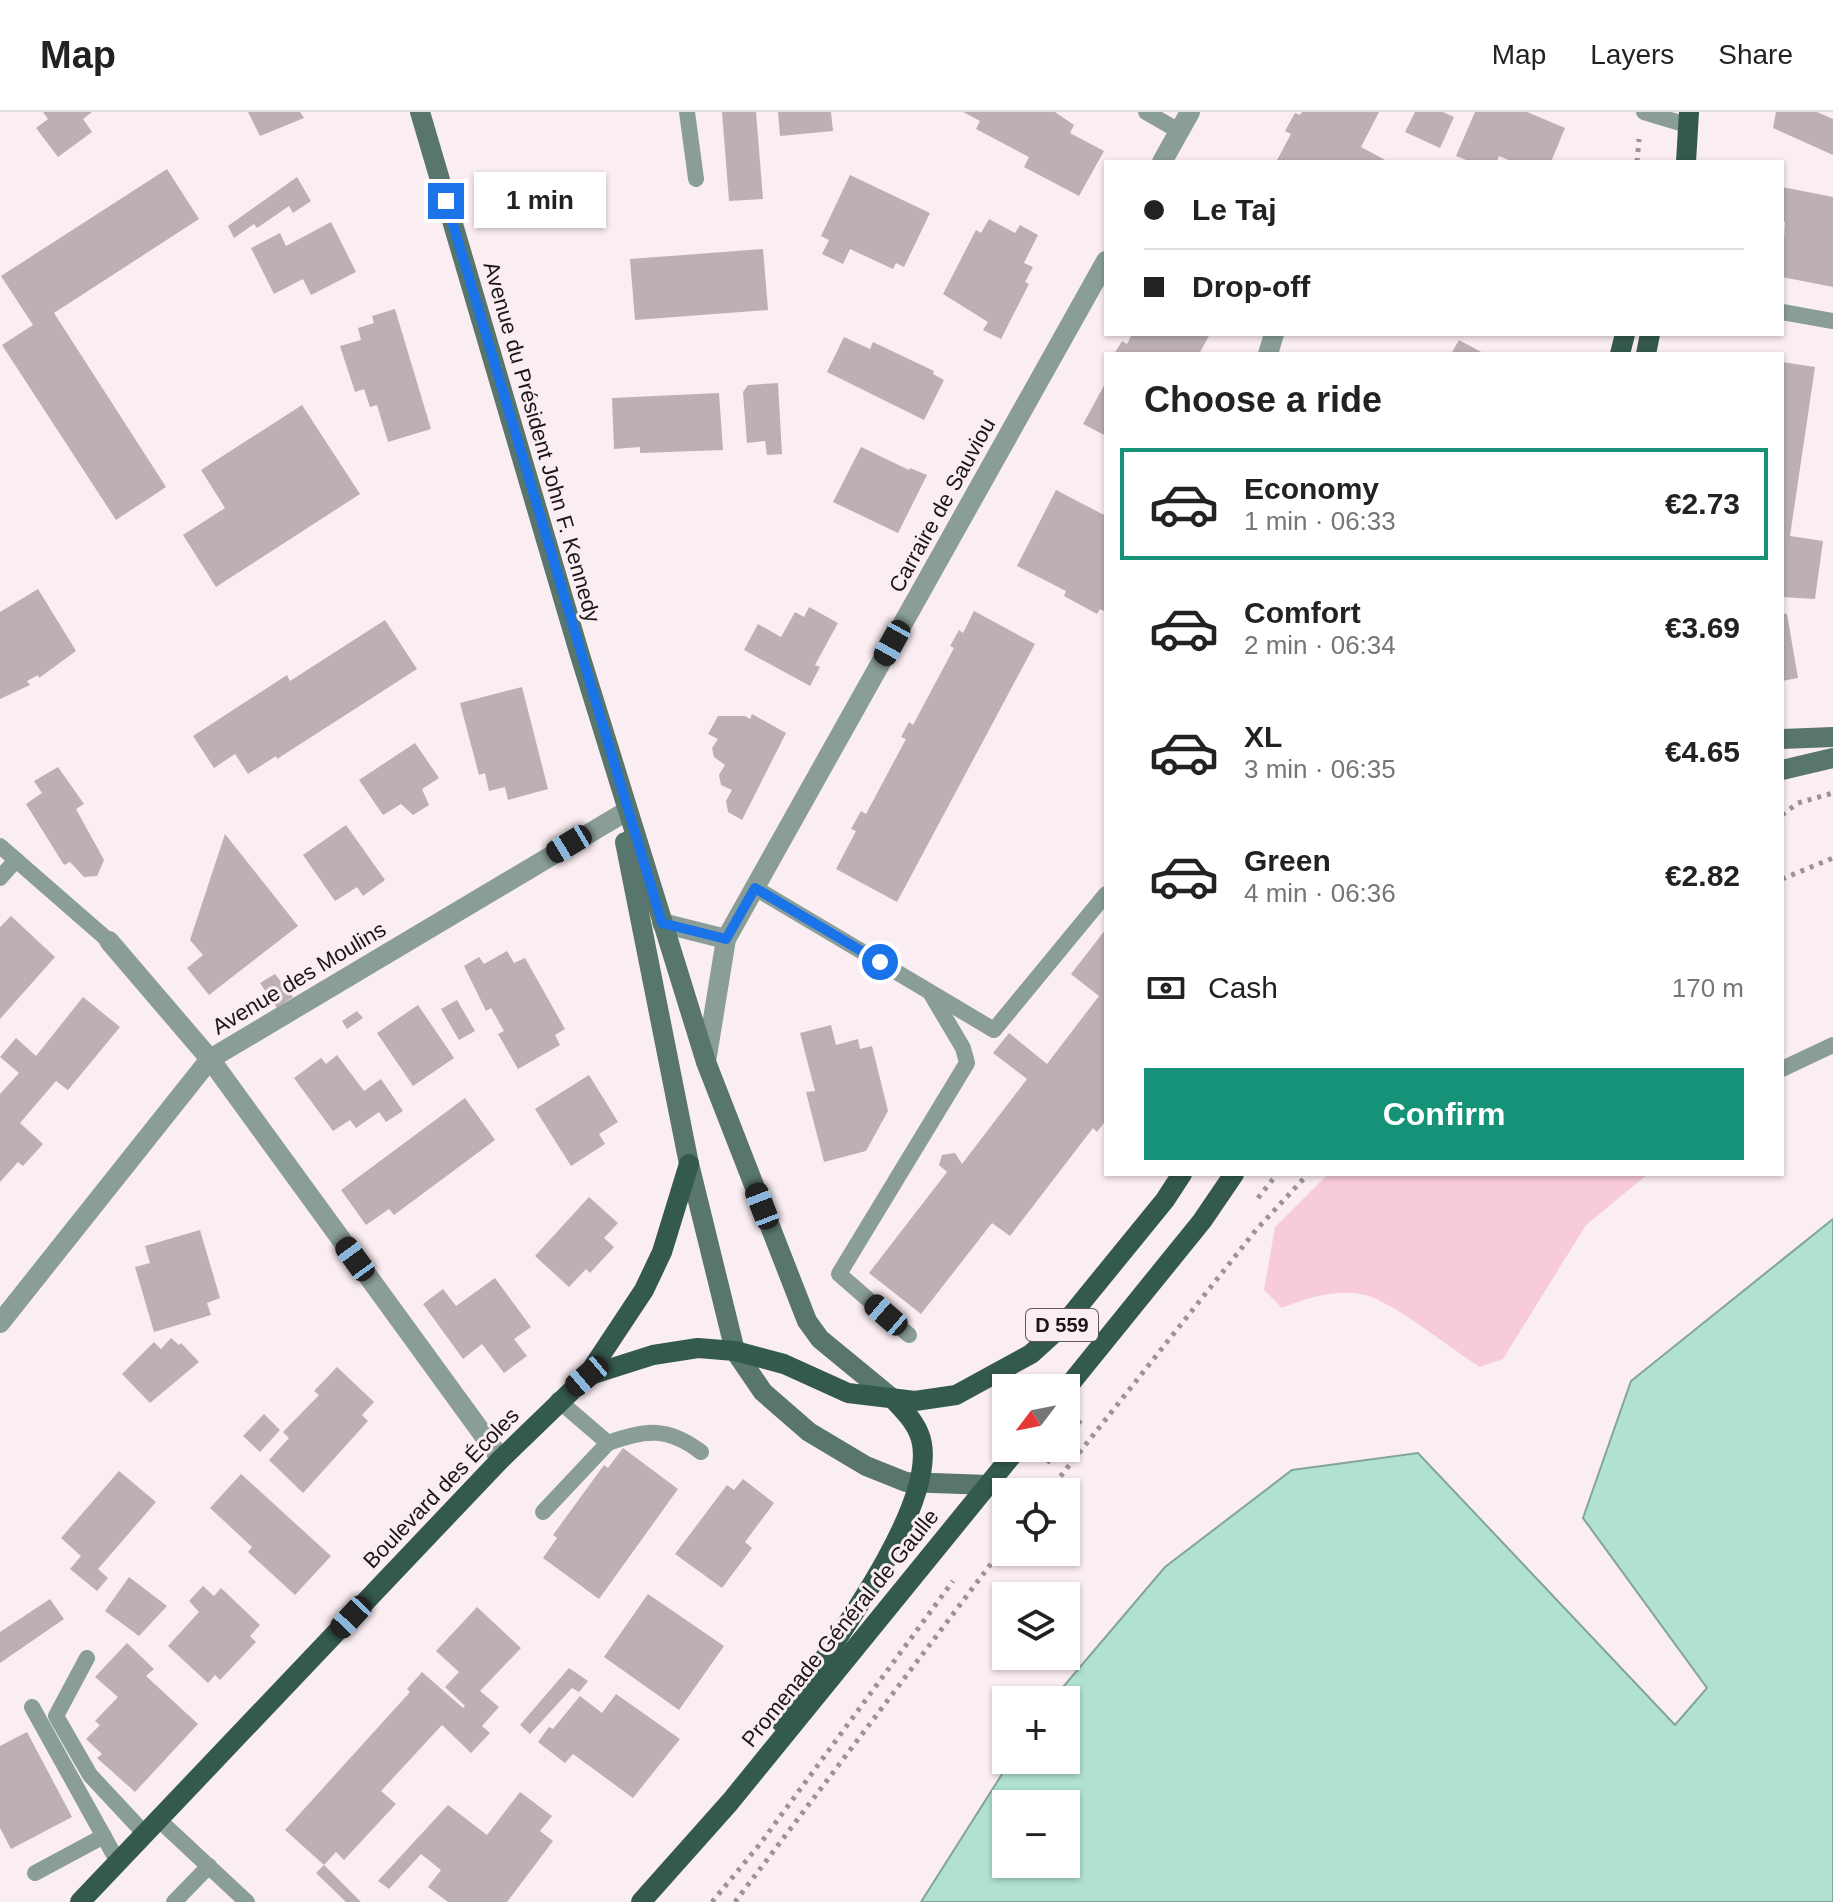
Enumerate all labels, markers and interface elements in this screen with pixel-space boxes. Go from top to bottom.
text: Map [40,34,116,76]
text: Map [1492,39,1546,70]
text: Layers [1590,39,1674,70]
text: Share [1718,39,1793,70]
callout: 1 min [474,173,606,229]
route end [428,183,464,219]
text: 1 min [506,185,574,215]
text: Le Taj [1192,193,1276,226]
street label: Avenue du Président John F. Kennedy [478,259,606,625]
text: Drop-off [1192,270,1310,303]
text: Choose a ride [1144,379,1382,420]
street label: Carraire de Sauviou [884,413,1000,597]
icon: car [1148,468,1220,540]
text: Economy [1244,472,1379,505]
text: €2.73 [1665,487,1740,520]
text: 1 min · 06:33 [1244,506,1396,536]
icon: car [1148,592,1220,664]
text: Comfort [1244,596,1361,629]
text: €3.69 [1665,611,1740,644]
car [870,616,914,670]
text: 2 min · 06:34 [1244,630,1396,660]
icon: car [1148,716,1220,788]
text: XL [1244,720,1282,753]
text: €4.65 [1665,735,1740,768]
text: 3 min · 06:35 [1244,754,1396,784]
car [542,821,596,867]
icon: car [1148,840,1220,912]
text: Green [1244,844,1331,877]
text: €2.82 [1665,859,1740,892]
text: 4 min · 06:36 [1244,878,1396,908]
street label: Avenue des Moulins [208,916,390,1040]
route start [862,944,898,980]
icon: cash [1144,966,1188,1010]
text: Cash [1208,971,1278,1004]
text: 170 m [1672,973,1744,1003]
button: Confirm [1144,1068,1744,1160]
car [742,1179,782,1233]
car [331,1233,379,1285]
car [860,1290,912,1340]
road number: D 559 [1026,1309,1098,1341]
car [561,1351,613,1401]
north arrow [992,1374,1080,1462]
map controls [992,1374,1080,1878]
street label: Boulevard des Écoles [358,1403,524,1573]
button: locate [992,1478,1080,1566]
street label: Promenade Général de Gaulle [736,1504,944,1752]
button: layers [992,1582,1080,1670]
car [326,1591,376,1643]
button: + [992,1686,1080,1774]
button: − [992,1790,1080,1878]

